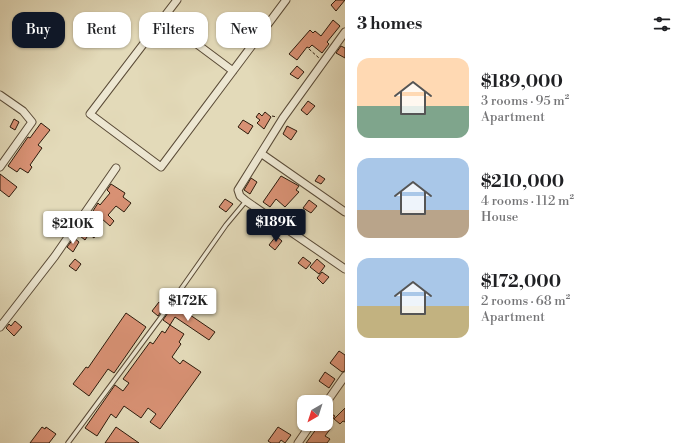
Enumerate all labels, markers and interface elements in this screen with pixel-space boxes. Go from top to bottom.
chip: Buy [12,12,65,48]
chip: Rent [73,12,131,48]
chip: Filters [139,12,208,48]
chip: New [216,12,271,48]
text: 3 homes [357,13,422,35]
icon: filters [651,13,673,35]
text: $189,000 [481,71,563,93]
icon: home [389,74,437,122]
text: 3 rooms · 95 m² [481,93,569,109]
text: Apartment [481,109,545,125]
text: $210,000 [481,171,564,193]
icon: home [389,174,437,222]
text: 4 rooms · 112 m² [481,193,574,209]
pin: $189K [248,209,304,243]
text: House [481,209,518,225]
pin: $210K [45,211,101,245]
text: $189K [256,214,296,230]
text: $210K [52,216,94,232]
text: $172,000 [481,271,561,293]
icon: home [389,274,437,322]
pin: $172K [160,288,216,322]
text: $172K [168,293,208,309]
text: 2 rooms · 68 m² [481,293,570,309]
text: Apartment [481,309,545,325]
north arrow [297,395,333,431]
map controls [297,395,333,431]

